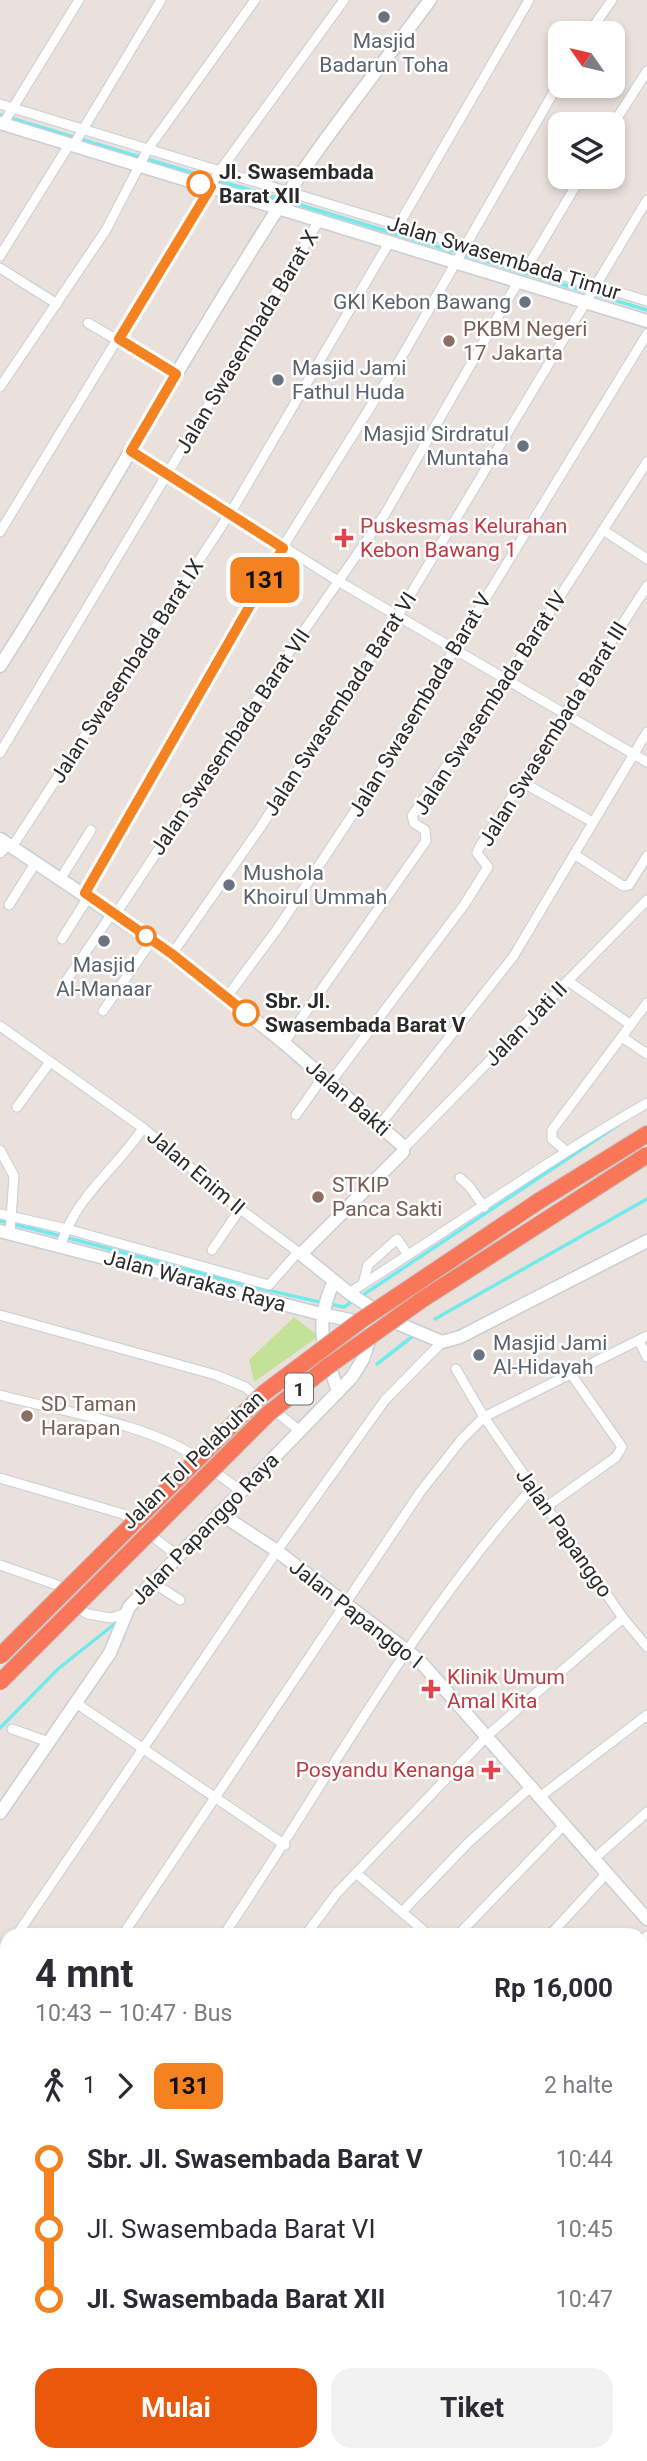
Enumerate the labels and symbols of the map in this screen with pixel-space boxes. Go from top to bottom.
marker: Masjid Badarun Toha [376,9,392,25]
north arrow [548,21,625,98]
place label: Masjid Badarun Toha [319,29,449,77]
place label: Jl. Swasembada Barat XII [219,160,374,208]
marker: Jl. Swasembada Barat XII [187,171,213,197]
street label: Jalan Swasembada Timur [385,211,623,305]
street label: Jalan Swasembada Barat X [171,226,323,458]
place label: GKI Kebon Bawang [333,290,511,314]
marker: GKI Kebon Bawang [517,294,533,310]
place label: PKBM Negeri 17 Jakarta [463,317,587,365]
marker: PKBM Negeri 17 Jakarta [441,333,457,349]
place label: Masjid Jami Fathul Huda [292,356,406,404]
marker: Masjid Jami Fathul Huda [270,372,286,388]
place label: Masjid Sirdratul Muntaha [363,422,509,470]
marker: Masjid Sirdratul Muntaha [515,438,531,454]
place label: Puskesmas Kelurahan Kebon Bawang 1 [360,514,567,562]
marker: Puskesmas Kelurahan Kebon Bawang 1 [334,528,354,548]
street label: Jalan Swasembada Barat IX [46,555,208,787]
line badge: 131 [225,557,305,603]
street label: Jalan Swasembada Barat IV [409,586,572,819]
street label: Jalan Swasembada Barat VI [258,587,422,821]
street label: Jalan Swasembada Barat V [343,589,497,821]
street label: Jalan Swasembada Barat III [474,617,632,851]
street label: Jalan Swasembada Barat VII [145,624,315,860]
place label: Mushola Khoirul Ummah [243,861,387,909]
marker: Mushola Khoirul Ummah [221,877,237,893]
unlabelled marker [136,926,156,946]
marker: Masjid Al-Manaar [96,933,112,949]
place label: Masjid Al-Manaar [56,953,152,1001]
street label: Jalan Jati II [480,977,572,1071]
place label: Sbr. Jl. Swasembada Barat V [265,989,466,1037]
marker: Sbr. Jl. Swasembada Barat V [233,1000,259,1026]
street label: Jalan Bakti [301,1055,395,1141]
street label: Jalan Enim II [142,1124,250,1220]
place label: STKIP Panca Sakti [332,1173,442,1221]
marker: STKIP Panca Sakti [310,1189,326,1205]
street label: Jalan Warakas Raya [101,1245,289,1317]
place label: Masjid Jami Al-Hidayah [493,1331,607,1379]
marker: Masjid Jami Al-Hidayah [471,1347,487,1363]
road number: 1 [285,1373,313,1404]
street label: Jalan Tol Pelabuhan [117,1386,269,1534]
place label: SD Taman Harapan [41,1392,136,1440]
marker: SD Taman Harapan [19,1408,35,1424]
street label: Jalan Papanggo Raya [126,1448,284,1610]
street label: Jalan Papanggo [511,1464,617,1602]
street label: Jalan Papanggo I [285,1555,427,1673]
place label: Klinik Umum Amal Kita [447,1665,565,1713]
marker: Klinik Umum Amal Kita [421,1679,441,1699]
place label: Posyandu Kenanga [296,1758,475,1782]
marker: Posyandu Kenanga [481,1760,501,1780]

